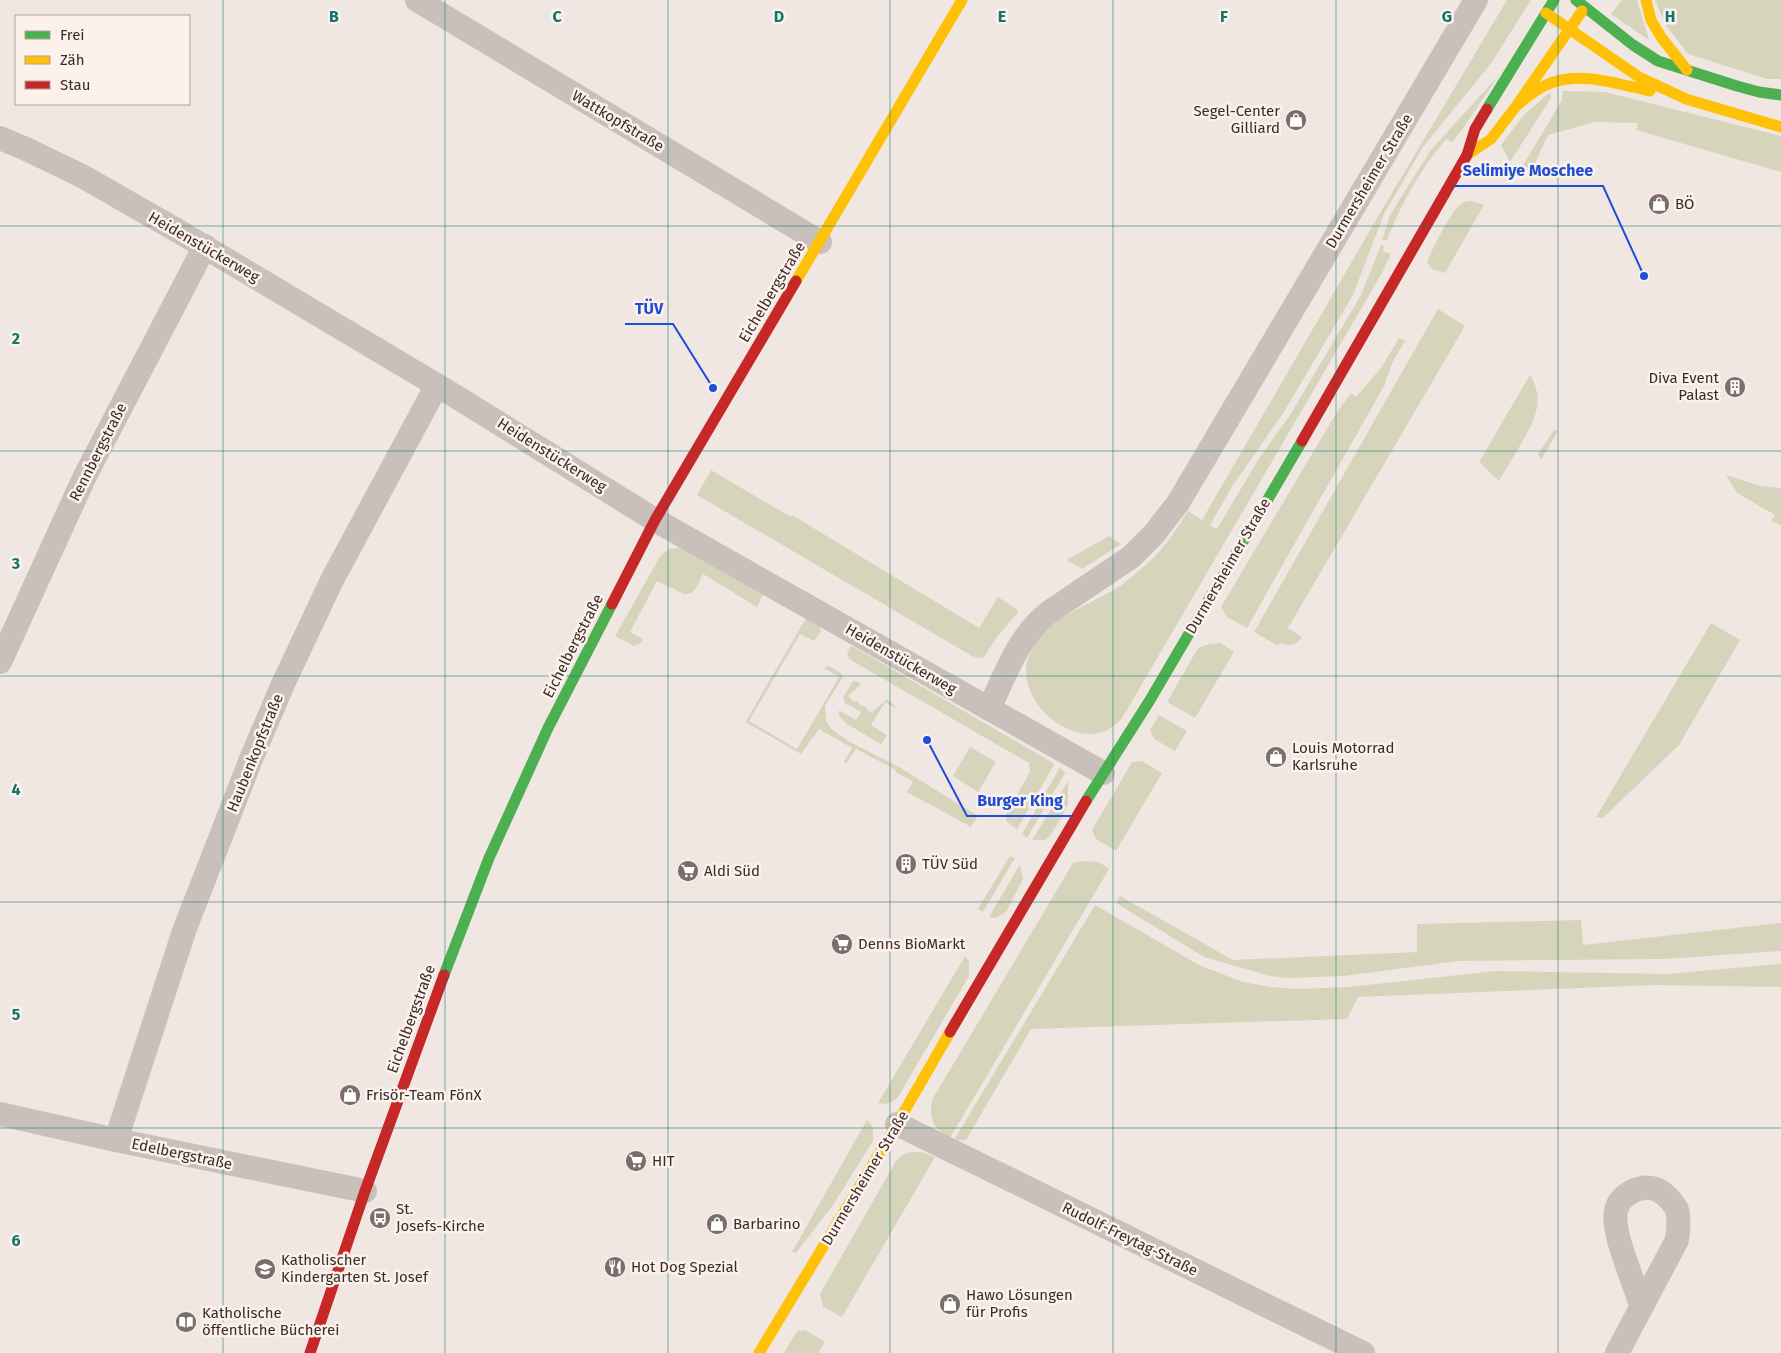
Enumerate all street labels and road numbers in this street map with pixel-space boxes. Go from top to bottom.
street label: Wattkopfstraße [569,86,667,156]
street label: Durmersheimer Straße [1322,110,1416,252]
street label: Heidenstückerweg [145,208,263,286]
street label: Eichelbergstraße [735,238,809,346]
street label: Rennbergstraße [65,400,131,504]
street label: Heidenstückerweg [494,414,610,496]
street label: Durmersheimer Straße [1182,495,1274,637]
street label: Eichelbergstraße [539,591,607,701]
street label: Heidenstückerweg [842,620,960,698]
street label: Haubenkopfstraße [223,691,287,815]
street label: Eichelbergstraße [383,962,439,1076]
street label: Durmersheimer Straße [818,1107,912,1249]
street label: Edelbergstraße [130,1135,234,1173]
street label: Rudolf-Freytag-Straße [1059,1198,1201,1280]

